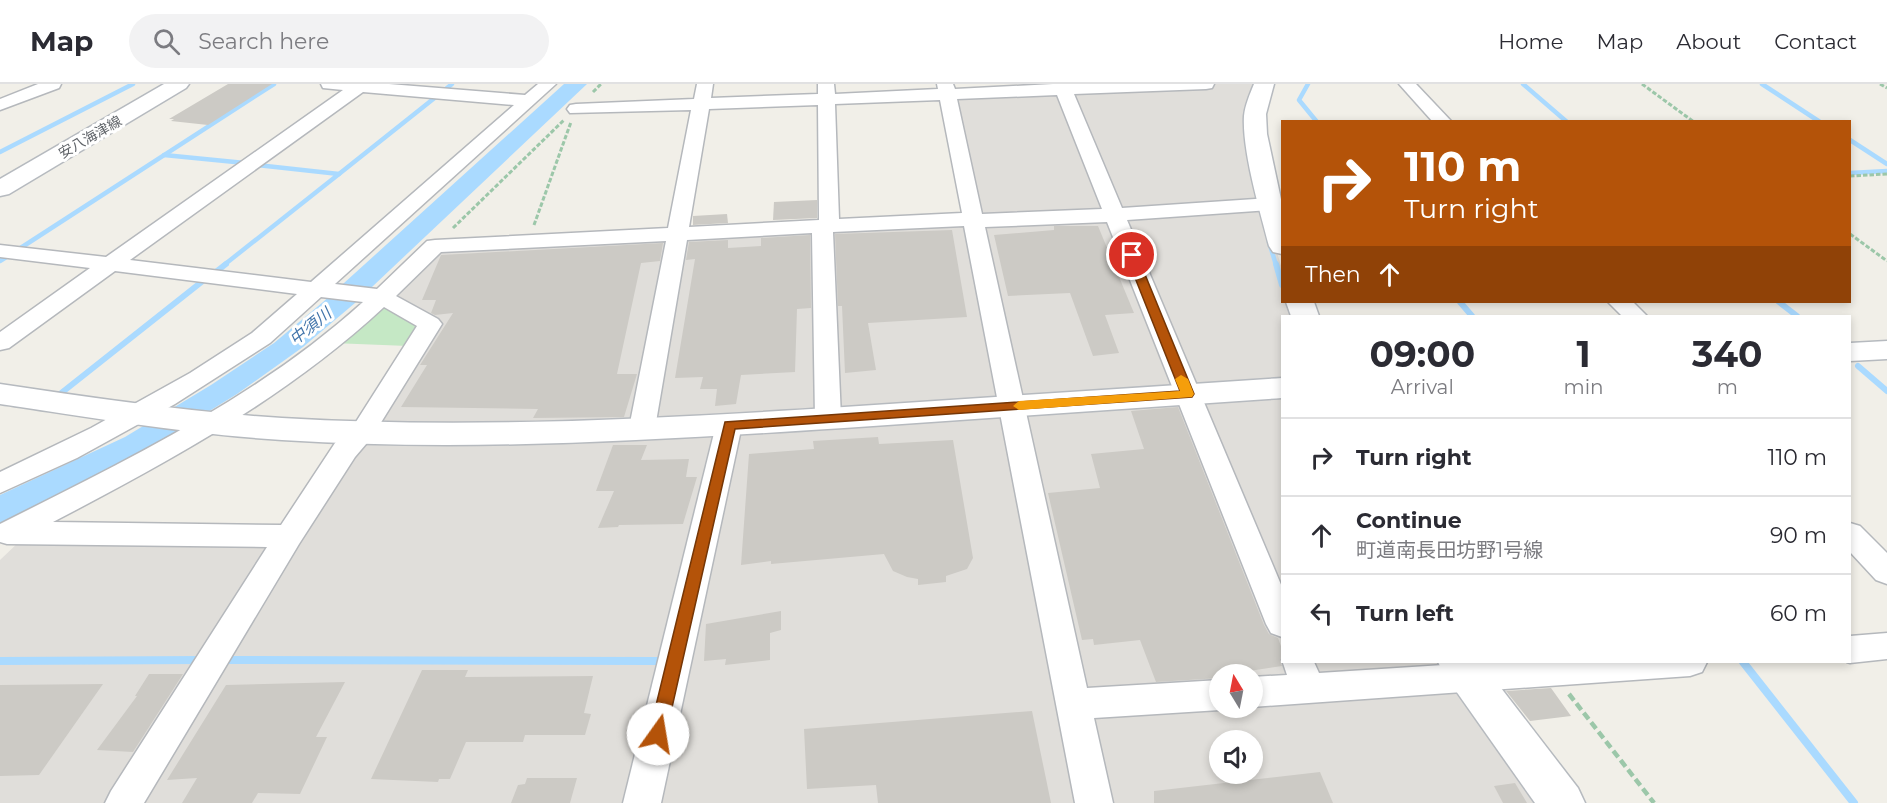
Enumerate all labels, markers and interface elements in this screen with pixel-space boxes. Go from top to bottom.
search box [129,14,549,68]
text: Map [30,24,93,58]
icon: search [150,25,183,58]
text: Search here [198,28,329,55]
text: Home [1498,29,1563,54]
text: Map [1596,29,1643,54]
text: About [1676,29,1741,54]
text: Contact [1774,29,1857,54]
street label: 安八海津線 [55,112,125,162]
text: 110 m [1404,140,1521,192]
icon: right [1305,144,1383,222]
text: Turn right [1404,192,1539,225]
pin [1106,229,1157,280]
icon: arrive [1115,238,1148,271]
icon: ahead [1373,258,1406,291]
text: Then [1305,261,1361,288]
water label: 中須川 [286,303,336,349]
text: 09:00 [1369,332,1475,376]
text: 1 [1576,332,1591,376]
text: 340 [1692,332,1763,376]
text: Arrival [1391,375,1454,399]
text: min [1563,375,1604,399]
text: m [1717,375,1738,399]
icon: right [1305,441,1338,474]
text: Turn right [1356,444,1471,471]
text: 110 m [1767,444,1827,471]
text: Continue [1356,507,1462,534]
icon: ahead [1305,519,1338,552]
text: 90 m [1770,522,1827,549]
text: 町道南長田坊野1号線 [1356,538,1543,562]
icon: left [1305,597,1338,630]
text: Turn left [1356,600,1454,627]
text: 60 m [1770,600,1827,627]
north arrow [1209,664,1263,718]
map controls [1209,664,1263,784]
position arrow [626,702,690,766]
button: sound [1209,730,1263,784]

